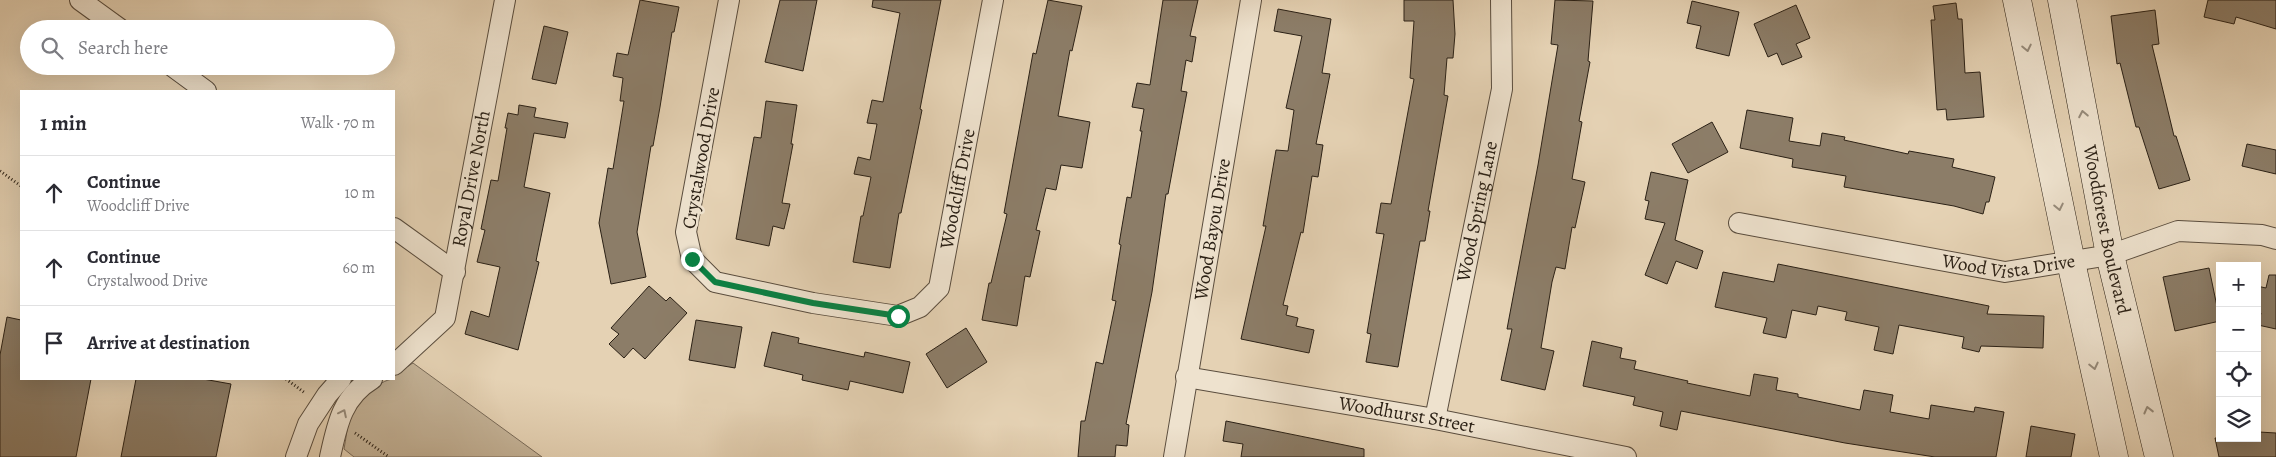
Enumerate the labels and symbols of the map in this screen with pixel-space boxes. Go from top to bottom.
one-way arrow [2021,43,2032,52]
street label: Crystalwood Drive [676,85,726,231]
street label: Royal Drive North [446,108,497,249]
one-way arrow [2079,110,2089,119]
street label: Woodcliff Drive [933,126,982,252]
street label: Wood Spring Lane [1450,139,1504,285]
street label: Woodforest Boulevard [2076,142,2137,318]
street label: Wood Bayou Drive [1187,156,1237,303]
one-way arrow [2054,203,2064,211]
street label: Wood Vista Drive [1939,247,2077,285]
route end [681,248,704,271]
route start [887,305,910,328]
one-way arrow [2088,361,2099,370]
street label: Woodhurst Street [1336,390,1477,440]
one-way arrow [2143,406,2153,414]
one-way arrow [336,409,347,418]

